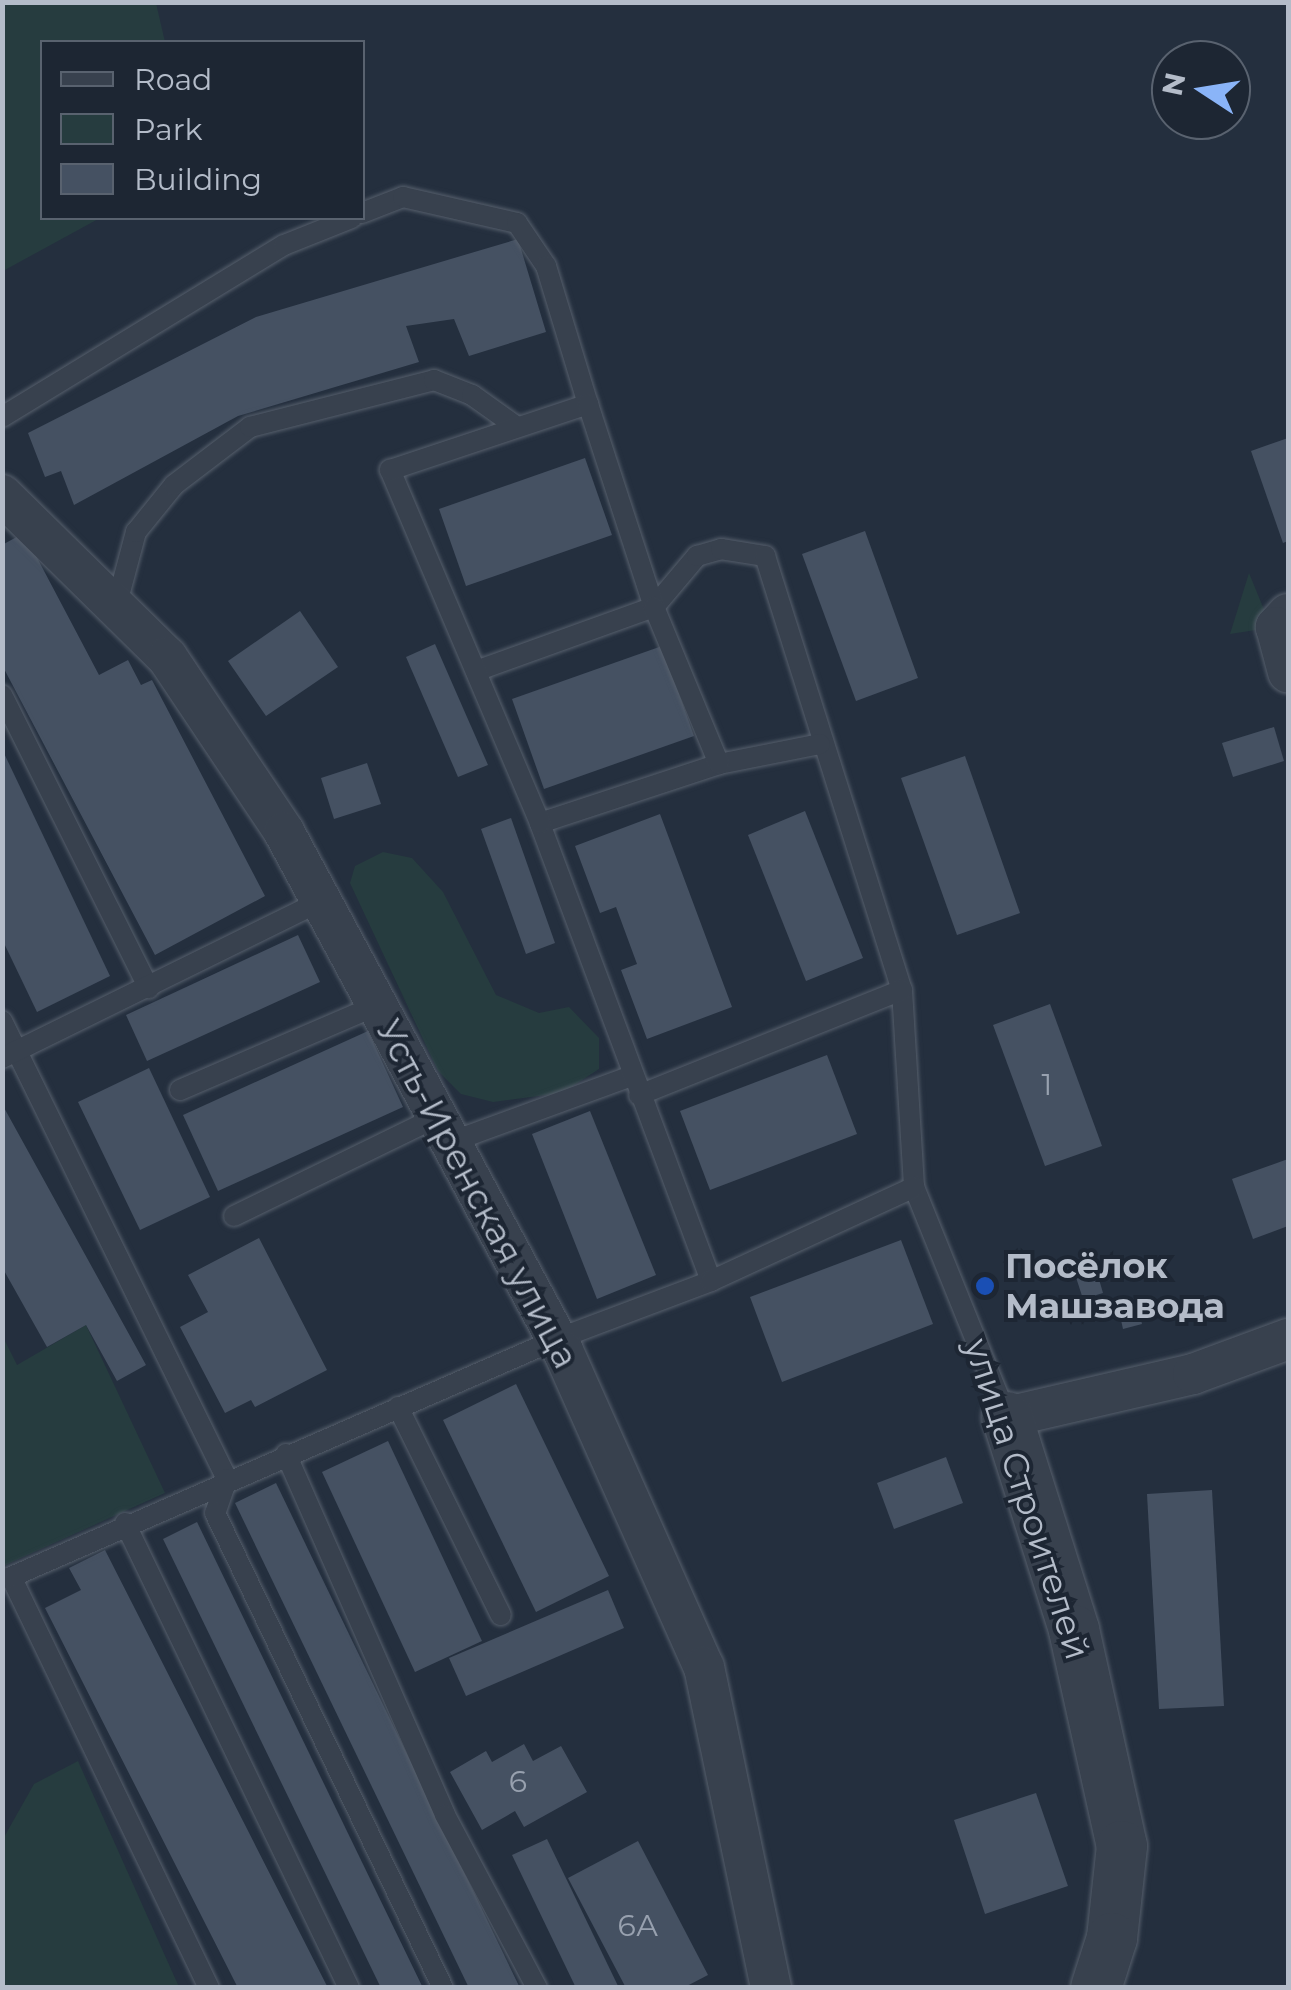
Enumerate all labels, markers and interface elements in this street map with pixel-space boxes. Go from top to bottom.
legend [40,40,365,220]
north arrow [1151,40,1251,140]
text: Road [134,61,212,98]
text: N [1155,70,1193,99]
text: Park [134,111,203,148]
text: Building [134,161,262,198]
street label: Усть-Иренская улица [367,1013,587,1375]
house number: 1 [1042,1067,1052,1103]
place label: Посёлок Машзавода [1005,1245,1225,1327]
marker: Посёлок Машзавода [974,1275,996,1297]
street label: улица Строителей [955,1333,1099,1665]
house number: 6 [509,1764,527,1800]
house number: 6А [618,1908,658,1944]

